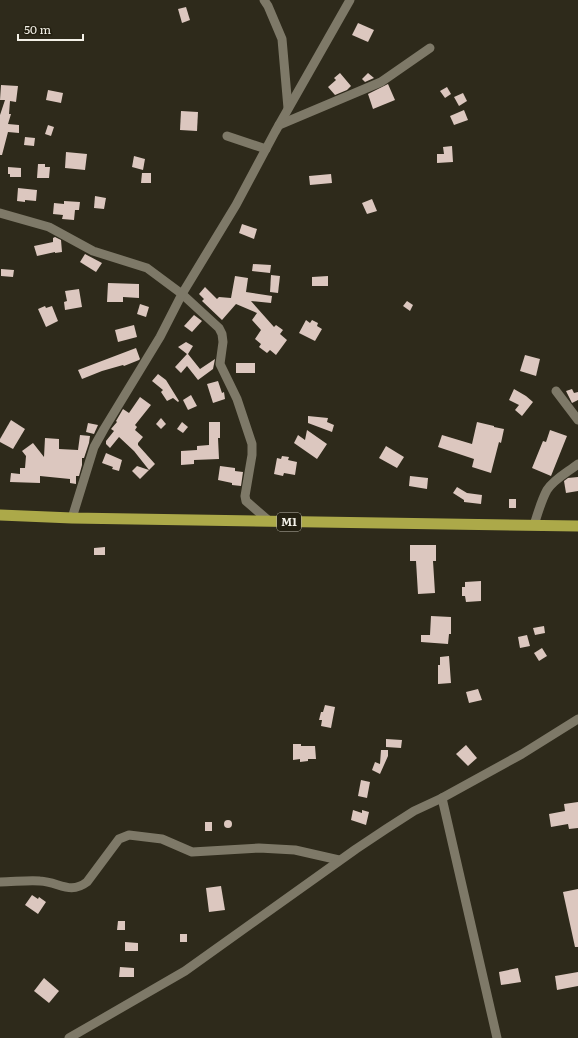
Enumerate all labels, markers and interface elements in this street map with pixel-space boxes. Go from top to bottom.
scale bar [18,16,83,42]
text: 50 m [24,20,51,38]
road number: M1 [277,513,301,531]

